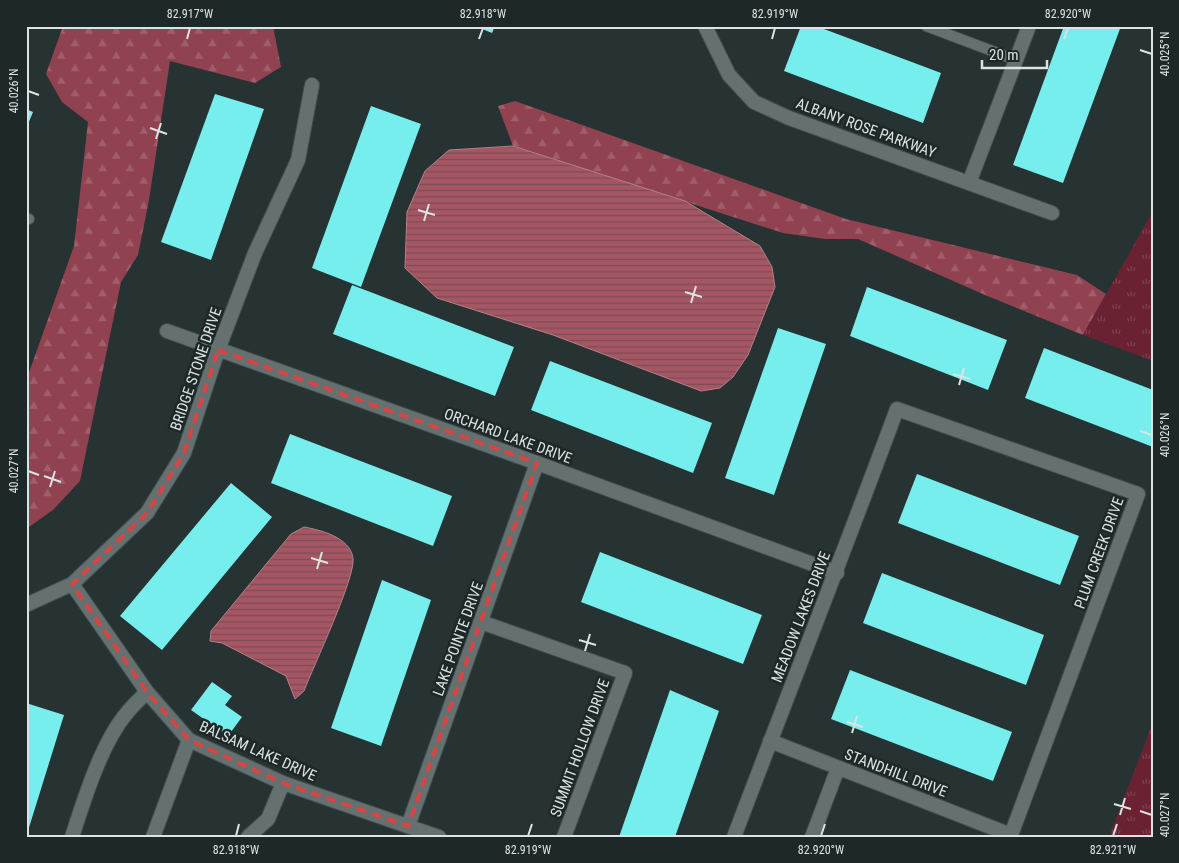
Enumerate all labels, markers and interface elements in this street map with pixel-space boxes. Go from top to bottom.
text: 82.917°W [167,7,213,21]
text: 82.918°W [460,7,506,21]
text: 82.919°W [752,7,798,21]
text: 82.920°W [1045,7,1091,21]
text: 40.025°N [1158,32,1172,76]
scale bar [982,38,1046,70]
text: 20 m [989,46,1019,64]
text: 40.026°N [7,69,21,113]
street label: ALBANY ROSE PARKWAY [794,94,939,162]
street label: BRIDGE STONE DRIVE [166,305,226,433]
street label: ORCHARD LAKE DRIVE [442,405,574,467]
text: 40.026°N [1158,413,1172,457]
text: 40.027°N [7,449,21,493]
street label: PLUM CREEK DRIVE [1070,495,1128,611]
street label: MEADOW LAKES DRIVE [768,549,834,685]
street label: LAKE POINTE DRIVE [429,580,487,698]
street label: SUMMIT HOLLOW DRIVE [547,677,613,819]
street label: BALSAM LAKE DRIVE [197,717,319,785]
street label: STANDHILL DRIVE [842,745,950,801]
text: 40.027°N [1158,793,1172,837]
text: 82.918°W [213,843,259,857]
text: 82.919°W [505,843,551,857]
text: 82.920°W [798,843,844,857]
text: 82.921°W [1090,843,1136,857]

